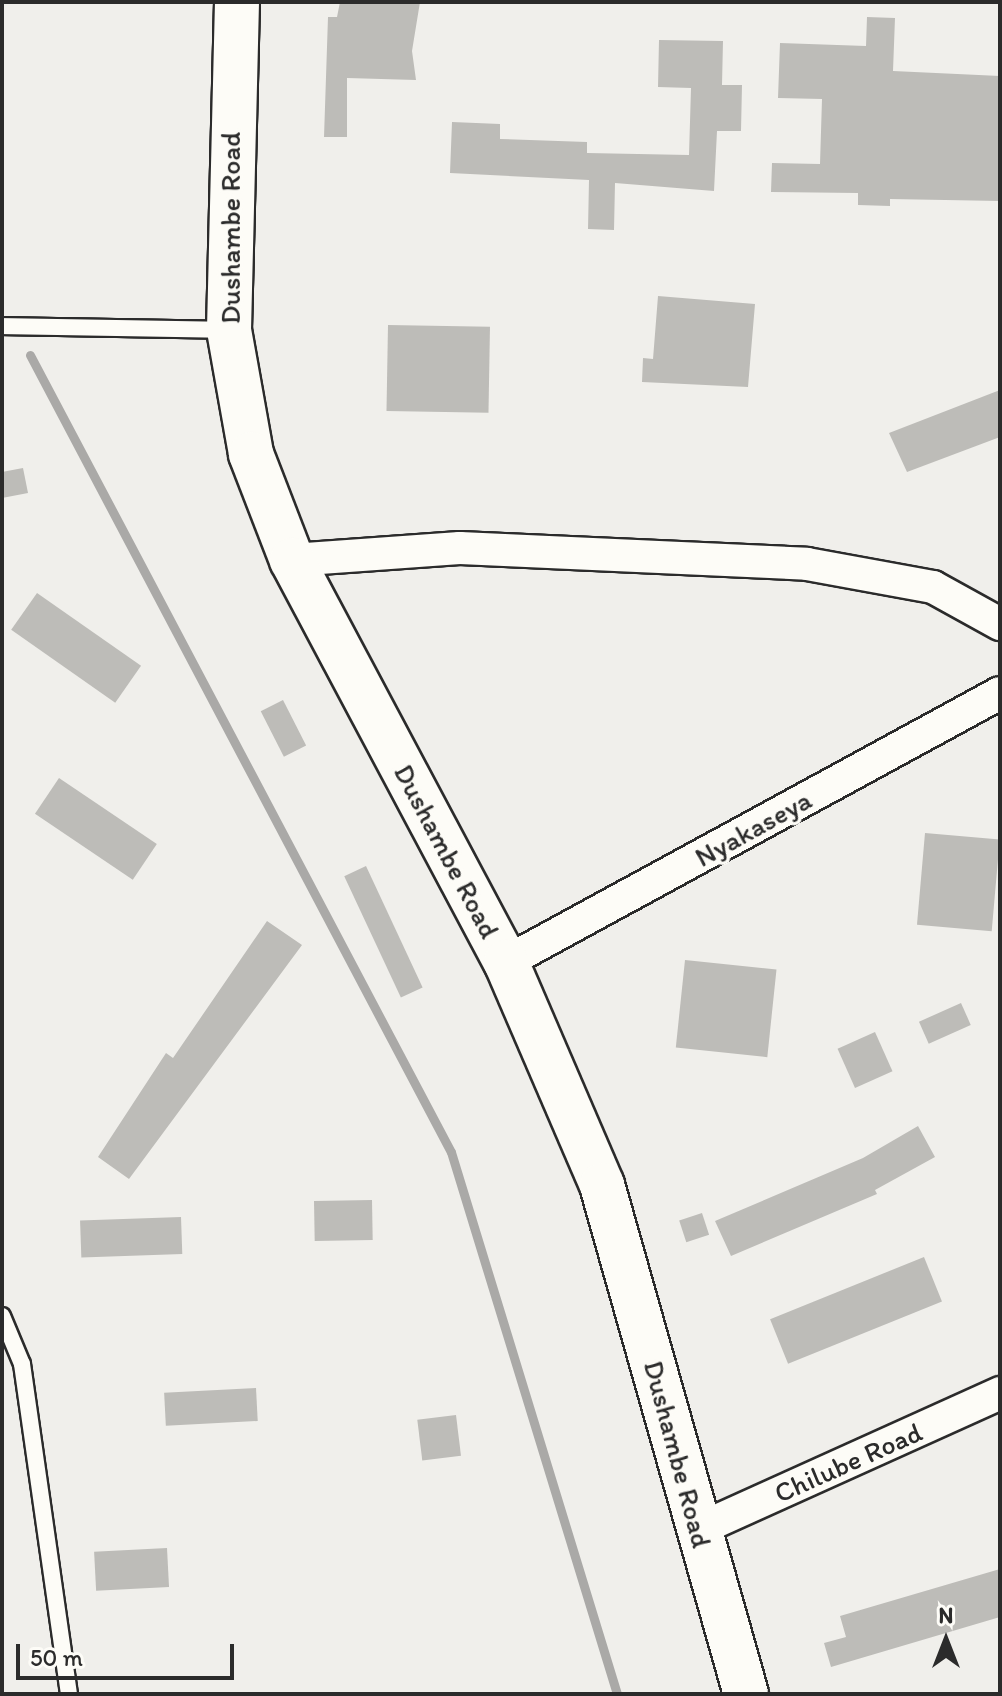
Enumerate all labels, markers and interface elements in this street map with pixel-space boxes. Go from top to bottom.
street label: Dushambe Road [213,132,247,324]
street label: Dushambe Road [387,758,507,944]
street label: Nyakaseya [689,782,817,874]
street label: Dushambe Road [637,1357,719,1551]
street label: Chilube Road [769,1414,927,1510]
north arrow [906,1600,986,1680]
text: N [939,1602,953,1629]
scale bar [20,1628,238,1678]
text: 50 m [30,1643,83,1672]

